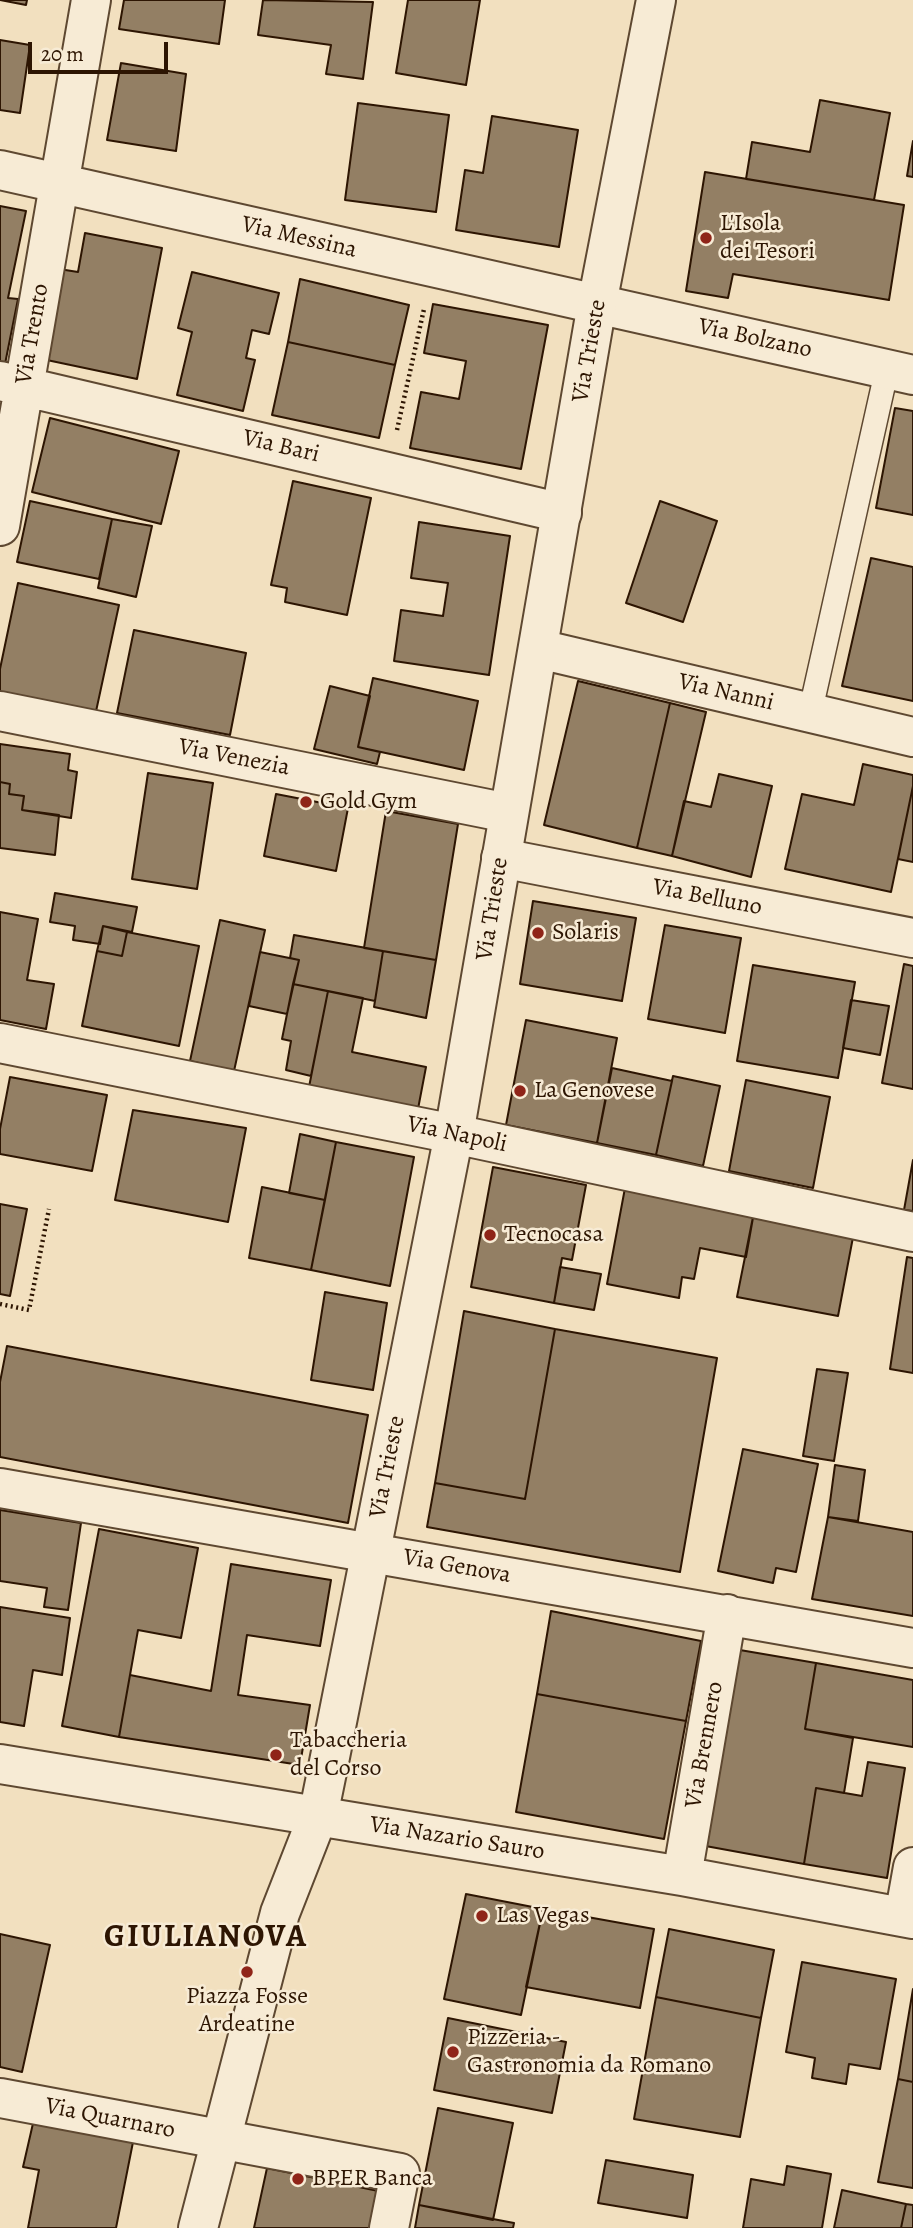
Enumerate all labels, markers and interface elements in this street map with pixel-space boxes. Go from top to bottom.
scale bar [32,28,172,72]
text: 20 m [41,40,84,68]
place label: L'Isola dei Tesori [720,210,815,266]
street label: Via Messina [239,211,359,265]
marker: L'Isola dei Tesori [698,230,714,246]
street label: Via Trento [10,282,56,386]
street label: Via Trieste [567,297,613,405]
street label: Via Bolzano [695,313,815,365]
street label: Via Bari [240,424,322,470]
street label: Via Nanni [675,668,777,718]
street label: Via Venezia [176,733,292,783]
place label: Gold Gym [320,788,417,816]
marker: Gold Gym [298,794,314,810]
street label: Via Trieste [471,855,515,963]
street label: Via Belluno [650,873,764,923]
place label: Solaris [552,919,619,947]
marker: Solaris [530,925,546,941]
place label: La Genovese [534,1077,655,1105]
marker: La Genovese [512,1083,528,1099]
street label: Via Napoli [404,1110,510,1160]
place label: Tecnocasa [504,1221,604,1249]
marker: Tecnocasa [482,1227,498,1243]
street label: Via Trieste [364,1413,412,1521]
street label: Via Genova [401,1543,513,1591]
street label: Via Brennero [680,1679,730,1811]
place label: Tabaccheria del Corso [290,1727,407,1783]
marker: Tabaccheria del Corso [268,1747,284,1763]
street label: Via Nazario Sauro [368,1811,546,1867]
place label: Las Vegas [496,1902,590,1930]
marker: Las Vegas [474,1908,490,1924]
district label: GIULIANOVA [105,1919,307,1957]
marker: Piazza Fosse Ardeatine [239,1964,255,1980]
place label: Piazza Fosse Ardeatine [186,1983,308,2039]
place label: Pizzeria - Gastronomia da Romano [467,2024,711,2080]
marker: Pizzeria - Gastronomia da Romano [445,2044,461,2060]
street label: Via Quarnaro [43,2092,177,2146]
place label: BPER Banca [312,2165,433,2193]
marker: BPER Banca [290,2171,306,2187]

